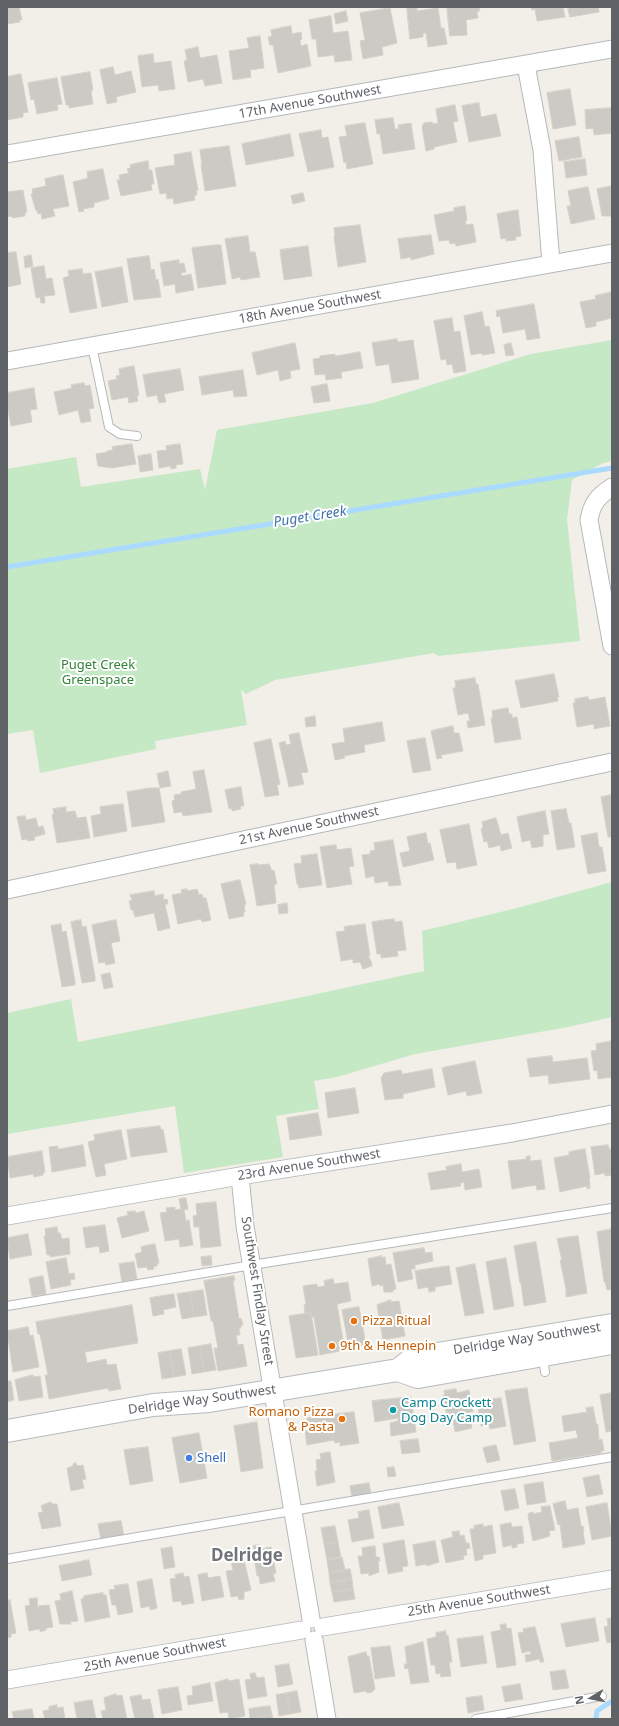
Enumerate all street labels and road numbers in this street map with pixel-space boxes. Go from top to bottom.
street label: 17th Avenue Southwest [238,82,382,122]
street label: 18th Avenue Southwest [238,287,382,327]
street label: 21st Avenue Southwest [238,804,380,848]
street label: 23rd Avenue Southwest [236,1146,382,1184]
street label: Southwest Findlay Street [238,1215,276,1367]
street label: Delridge Way Southwest [452,1320,602,1358]
street label: Delridge Way Southwest [127,1382,277,1418]
street label: 25th Avenue Southwest [407,1582,551,1620]
street label: 25th Avenue Southwest [83,1635,227,1675]

